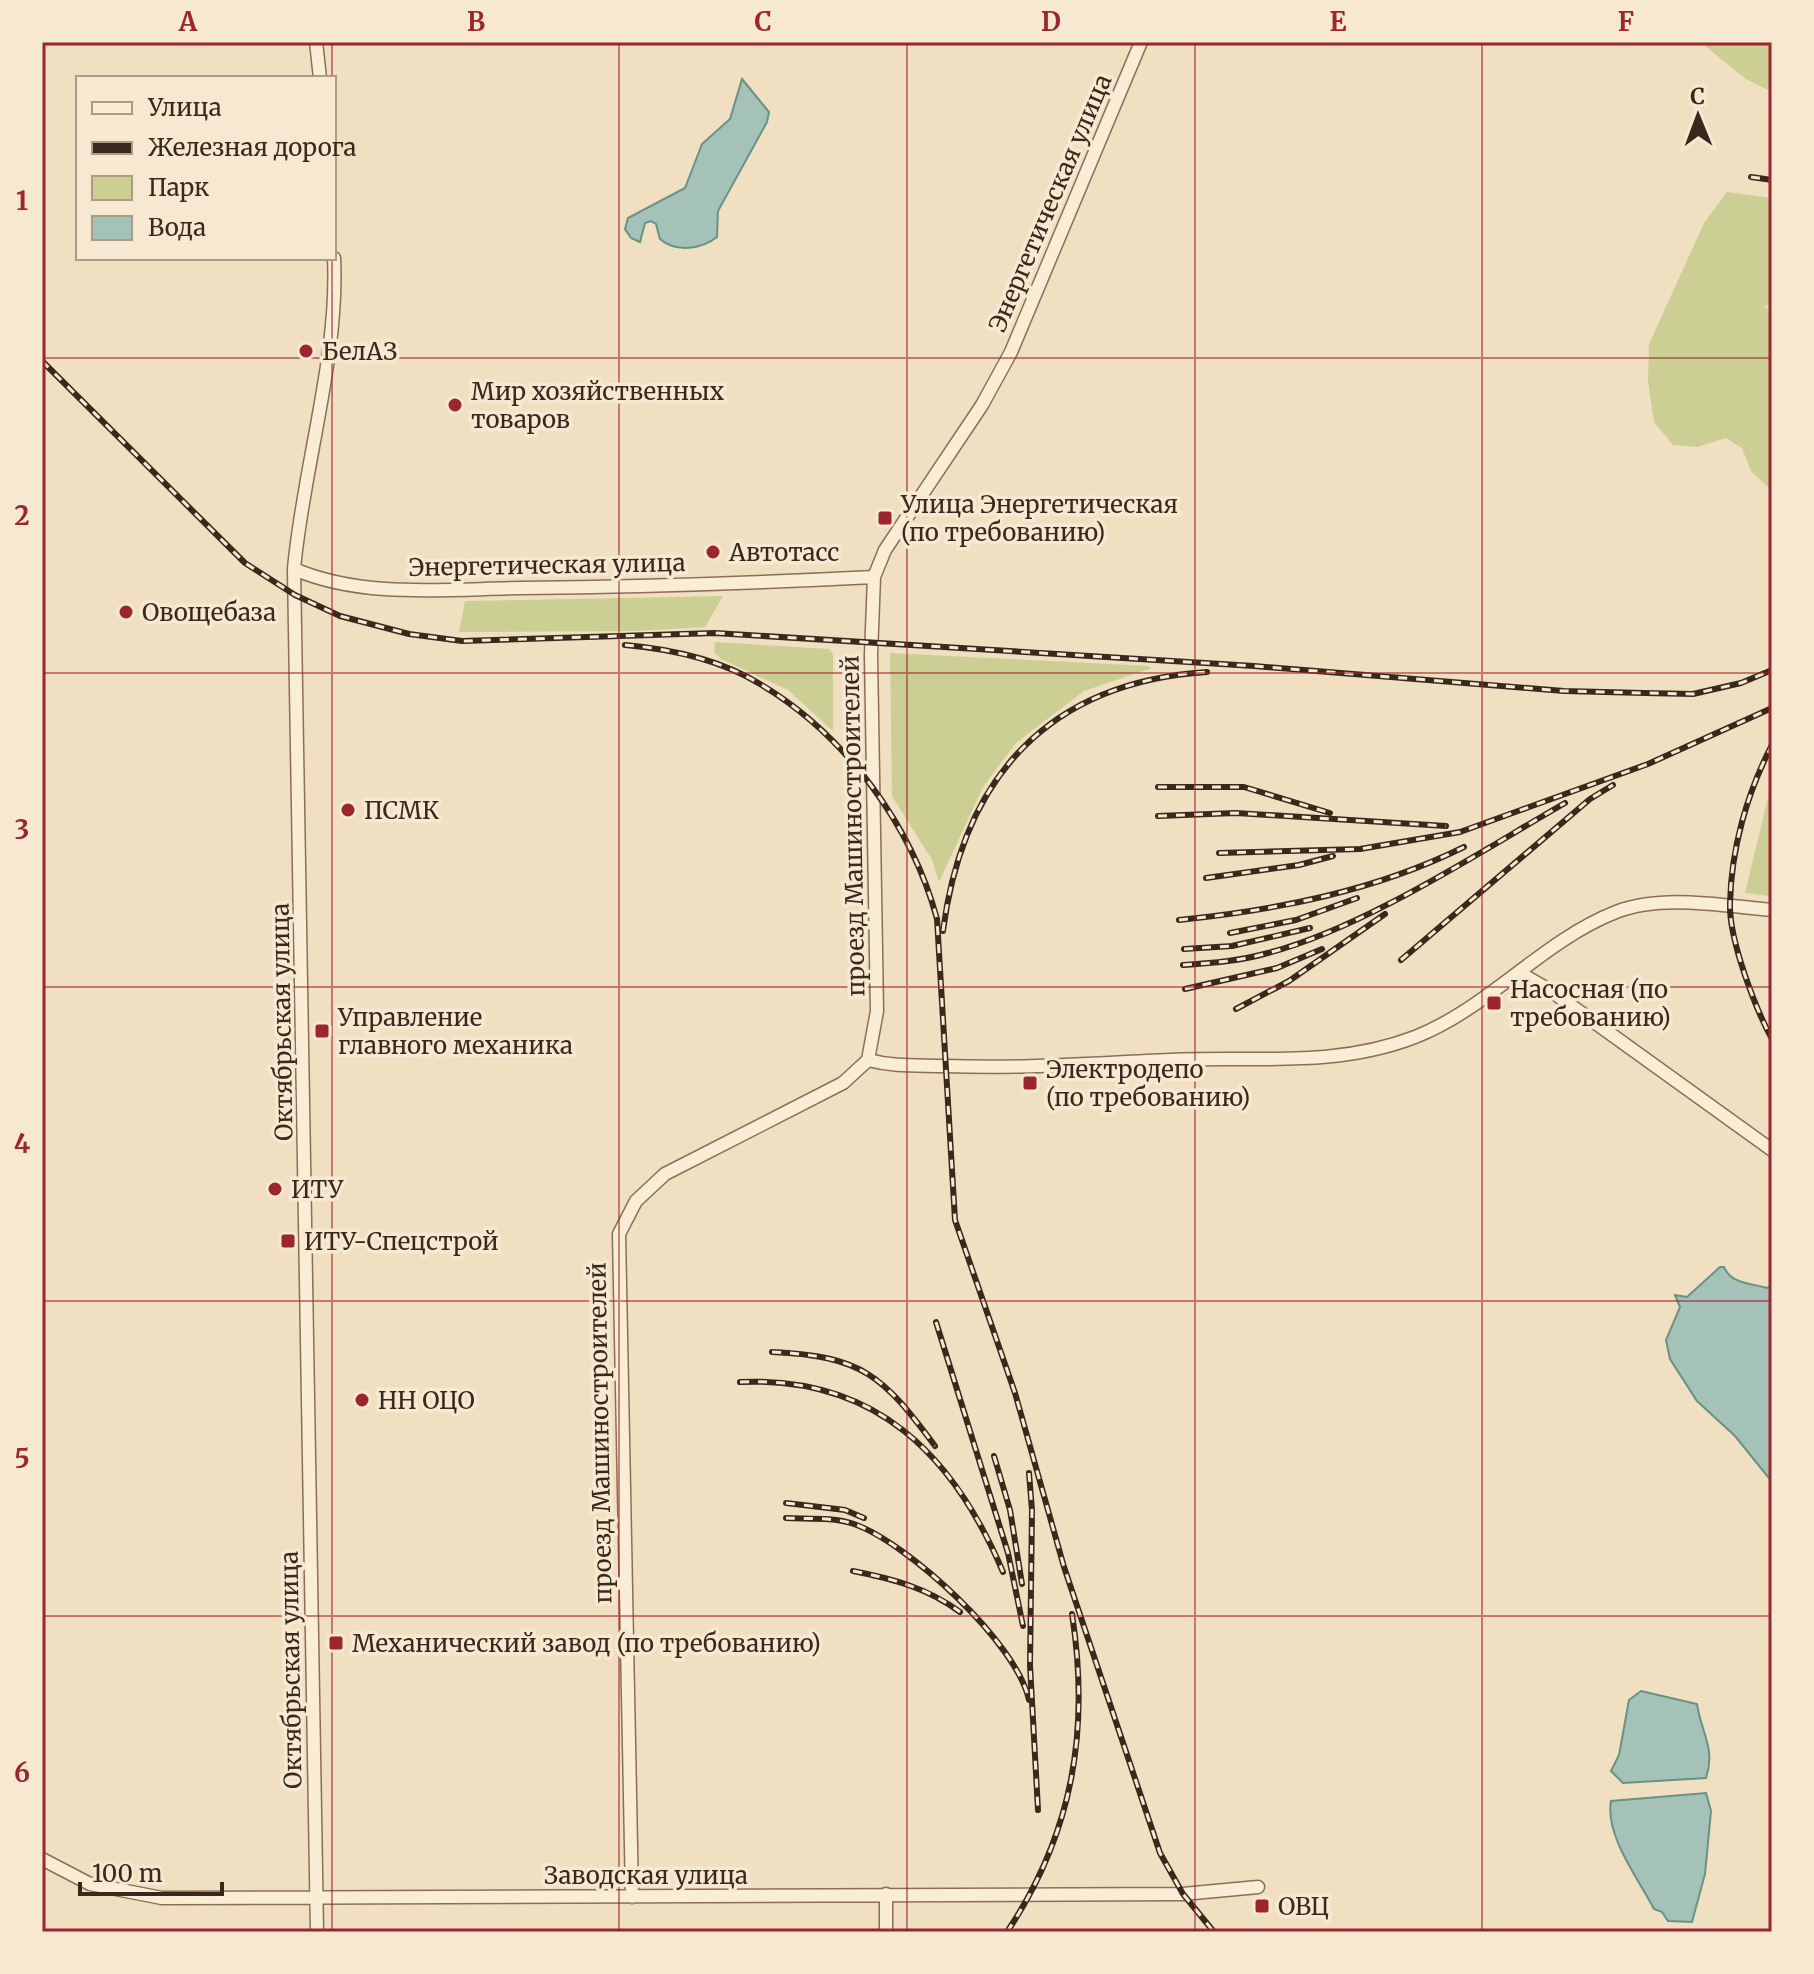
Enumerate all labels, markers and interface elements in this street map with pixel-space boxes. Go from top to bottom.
text: A [178,5,198,38]
text: B [467,5,485,38]
text: C [754,5,772,38]
text: D [1041,5,1061,38]
text: E [1330,5,1347,38]
text: F [1618,5,1634,38]
street label: Энергетическая улица [982,69,1118,337]
legend [76,76,336,260]
north arrow [1658,76,1738,156]
text: С [1690,82,1705,110]
text: Улица [147,92,222,123]
text: Железная дорога [148,132,356,163]
text: Парк [148,172,209,203]
text: 1 [16,184,28,217]
text: Вода [148,212,206,243]
place label: БелАЗ [322,336,397,367]
marker: БелАЗ [297,342,315,360]
place label: Мир хозяйственных товаров [471,376,725,435]
marker: Мир хозяйственных товаров [446,396,464,414]
place label: Улица Энергетическая (по требованию) [900,489,1178,548]
text: 2 [14,499,30,532]
marker: Улица Энергетическая (по требованию) [876,509,894,527]
place label: Автотасс [728,537,840,568]
marker: Автотасс [704,543,722,561]
street label: Энергетическая улица [408,547,686,583]
place label: Овощебаза [142,597,276,628]
marker: Овощебаза [117,603,135,621]
street label: проезд Машиностроителей [835,655,871,997]
place label: ПСМК [364,795,439,826]
marker: ПСМК [339,801,357,819]
text: 3 [15,813,29,846]
street label: Октябрьская улица [264,903,300,1141]
place label: Насосная (по требованию) [1510,974,1671,1033]
marker: Насосная (по требованию) [1485,994,1503,1012]
place label: Управление главного механика [337,1002,573,1061]
marker: Управление главного механика [313,1022,331,1040]
place label: Электродепо (по требованию) [1046,1054,1250,1113]
marker: Электродепо (по требованию) [1021,1074,1039,1092]
text: 4 [14,1127,31,1160]
place label: ИТУ [291,1174,344,1205]
marker: ИТУ [266,1180,284,1198]
place label: ИТУ-Спецстрой [304,1226,499,1257]
marker: ИТУ-Спецстрой [279,1232,297,1250]
street label: проезд Машиностроителей [582,1262,618,1604]
place label: НН ОЦО [378,1385,475,1416]
marker: НН ОЦО [353,1391,371,1409]
text: 5 [14,1442,30,1475]
street label: Октябрьская улица [273,1551,309,1789]
place label: Механический завод (по требованию) [352,1628,821,1659]
marker: Механический завод (по требованию) [327,1634,345,1652]
text: 6 [14,1756,30,1789]
scale bar [80,1846,222,1896]
text: 100 m [92,1858,163,1889]
street label: Заводская улица [544,1860,748,1891]
place label: ОВЦ [1278,1891,1330,1922]
marker: ОВЦ [1253,1897,1271,1915]

